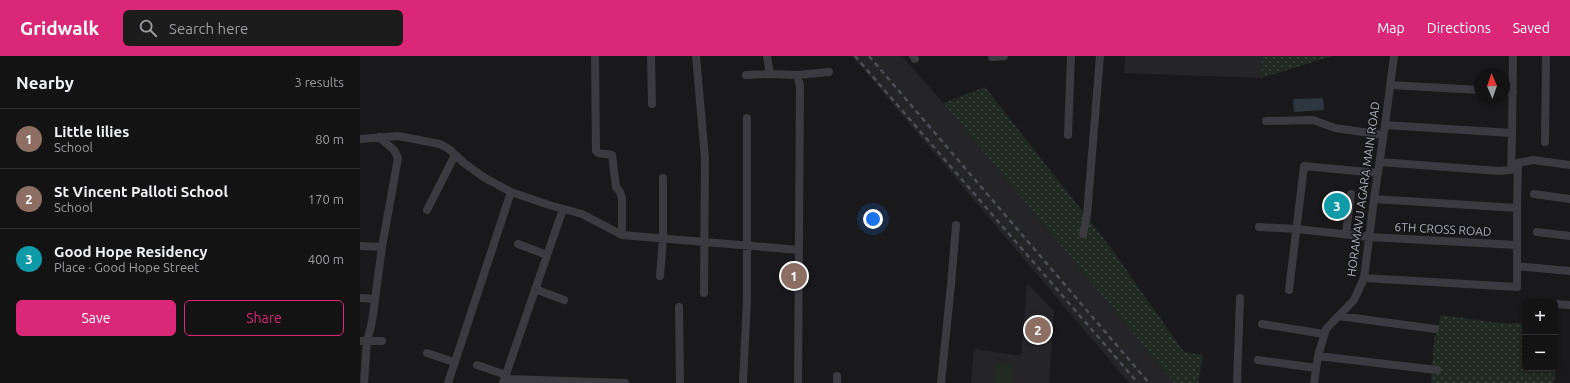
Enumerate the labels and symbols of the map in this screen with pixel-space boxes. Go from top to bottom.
north arrow [1474,68,1510,104]
street label: HORAMAVU AGARA MAIN ROAD [1344,101,1382,277]
pin: 3 [1324,191,1350,221]
your location [863,209,883,229]
street label: 6TH CROSS ROAD [1394,220,1492,238]
pin: 1 [781,261,807,291]
pin: 2 [1025,315,1051,345]

